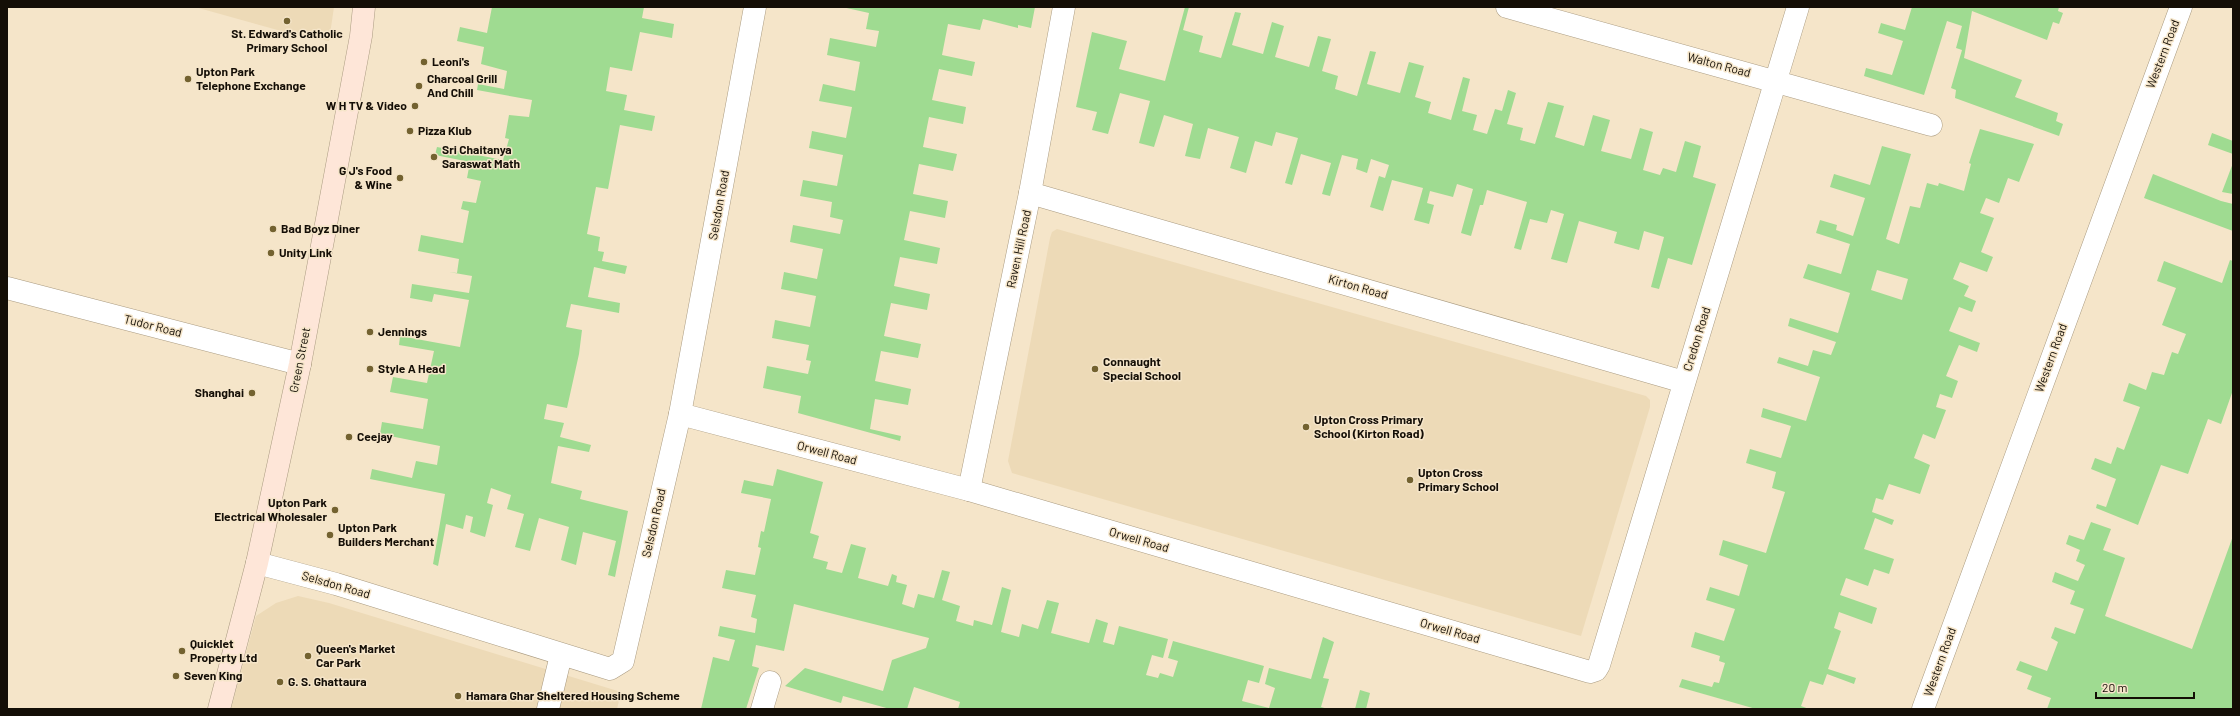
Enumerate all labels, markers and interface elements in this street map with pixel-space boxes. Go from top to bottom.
marker: St. Edward's Catholic Primary School [282,16,292,26]
street label: Western Road [2143,17,2182,90]
place label: St. Edward's Catholic Primary School [231,26,343,54]
street label: Walton Road [1686,49,1752,79]
place label: Leoni's [432,54,470,68]
marker: Leoni's [419,57,429,67]
place label: Upton Park Telephone Exchange [196,64,306,92]
place label: Charcoal Grill And Chill [427,71,497,99]
marker: Upton Park Telephone Exchange [183,74,193,84]
marker: Charcoal Grill And Chill [414,81,424,91]
place label: W H TV & Video [326,98,407,112]
marker: W H TV & Video [410,101,420,111]
place label: Pizza Klub [418,123,472,137]
marker: Pizza Klub [405,126,415,136]
place label: Sri Chaitanya Saraswat Math [442,142,520,170]
marker: Sri Chaitanya Saraswat Math [429,152,439,162]
place label: G J's Food & Wine [339,163,392,191]
street label: Selsdon Road [705,169,731,241]
marker: G J's Food & Wine [395,173,405,183]
street label: Raven Hill Road [1003,208,1033,289]
place label: Bad Boyz Diner [281,221,360,235]
marker: Bad Boyz Diner [268,224,278,234]
place label: Unity Link [279,245,333,259]
marker: Unity Link [266,248,276,258]
street label: Kirton Road [1327,271,1390,301]
street label: Credon Road [1680,305,1712,373]
street label: Tudor Road [123,311,184,339]
street label: Western Road [2031,321,2069,394]
place label: Jennings [378,324,427,338]
street label: Green Street [286,326,312,394]
marker: Jennings [365,327,375,337]
place label: Connaught Special School [1103,354,1181,382]
place label: Style A Head [378,361,445,375]
marker: Style A Head [365,364,375,374]
marker: Connaught Special School [1090,364,1100,374]
place label: Shanghai [195,385,244,399]
marker: Shanghai [247,388,257,398]
place label: Upton Cross Primary School (Kirton Road) [1314,412,1424,440]
marker: Upton Cross Primary School (Kirton Road) [1301,422,1311,432]
place label: Ceejay [357,429,393,443]
marker: Ceejay [344,432,354,442]
street label: Orwell Road [796,437,859,467]
place label: Upton Cross Primary School [1418,465,1499,493]
marker: Upton Cross Primary School [1405,475,1415,485]
street label: Selsdon Road [638,487,668,559]
place label: Upton Park Electrical Wholesaler [214,495,328,523]
marker: Upton Park Electrical Wholesaler [330,505,340,515]
place label: Upton Park Builders Merchant [338,520,435,548]
street label: Orwell Road [1108,524,1171,554]
marker: Upton Park Builders Merchant [325,530,335,540]
street label: Selsdon Road [300,568,372,600]
street label: Orwell Road [1419,615,1482,645]
street label: Western Road [1920,625,1958,698]
place label: Quicklet Property Ltd [190,636,257,664]
place label: Queen's Market Car Park [316,641,396,669]
marker: Quicklet Property Ltd [177,646,187,656]
marker: Queen's Market Car Park [303,651,313,661]
place label: Seven King [184,668,243,682]
marker: Seven King [171,671,181,681]
place label: G. S. Ghattaura [288,674,367,688]
scale bar [2096,674,2194,700]
marker: G. S. Ghattaura [275,677,285,687]
text: 20 m [2102,680,2128,694]
place label: Hamara Ghar Sheltered Housing Scheme [466,688,680,702]
marker: Hamara Ghar Sheltered Housing Scheme [453,691,463,701]

